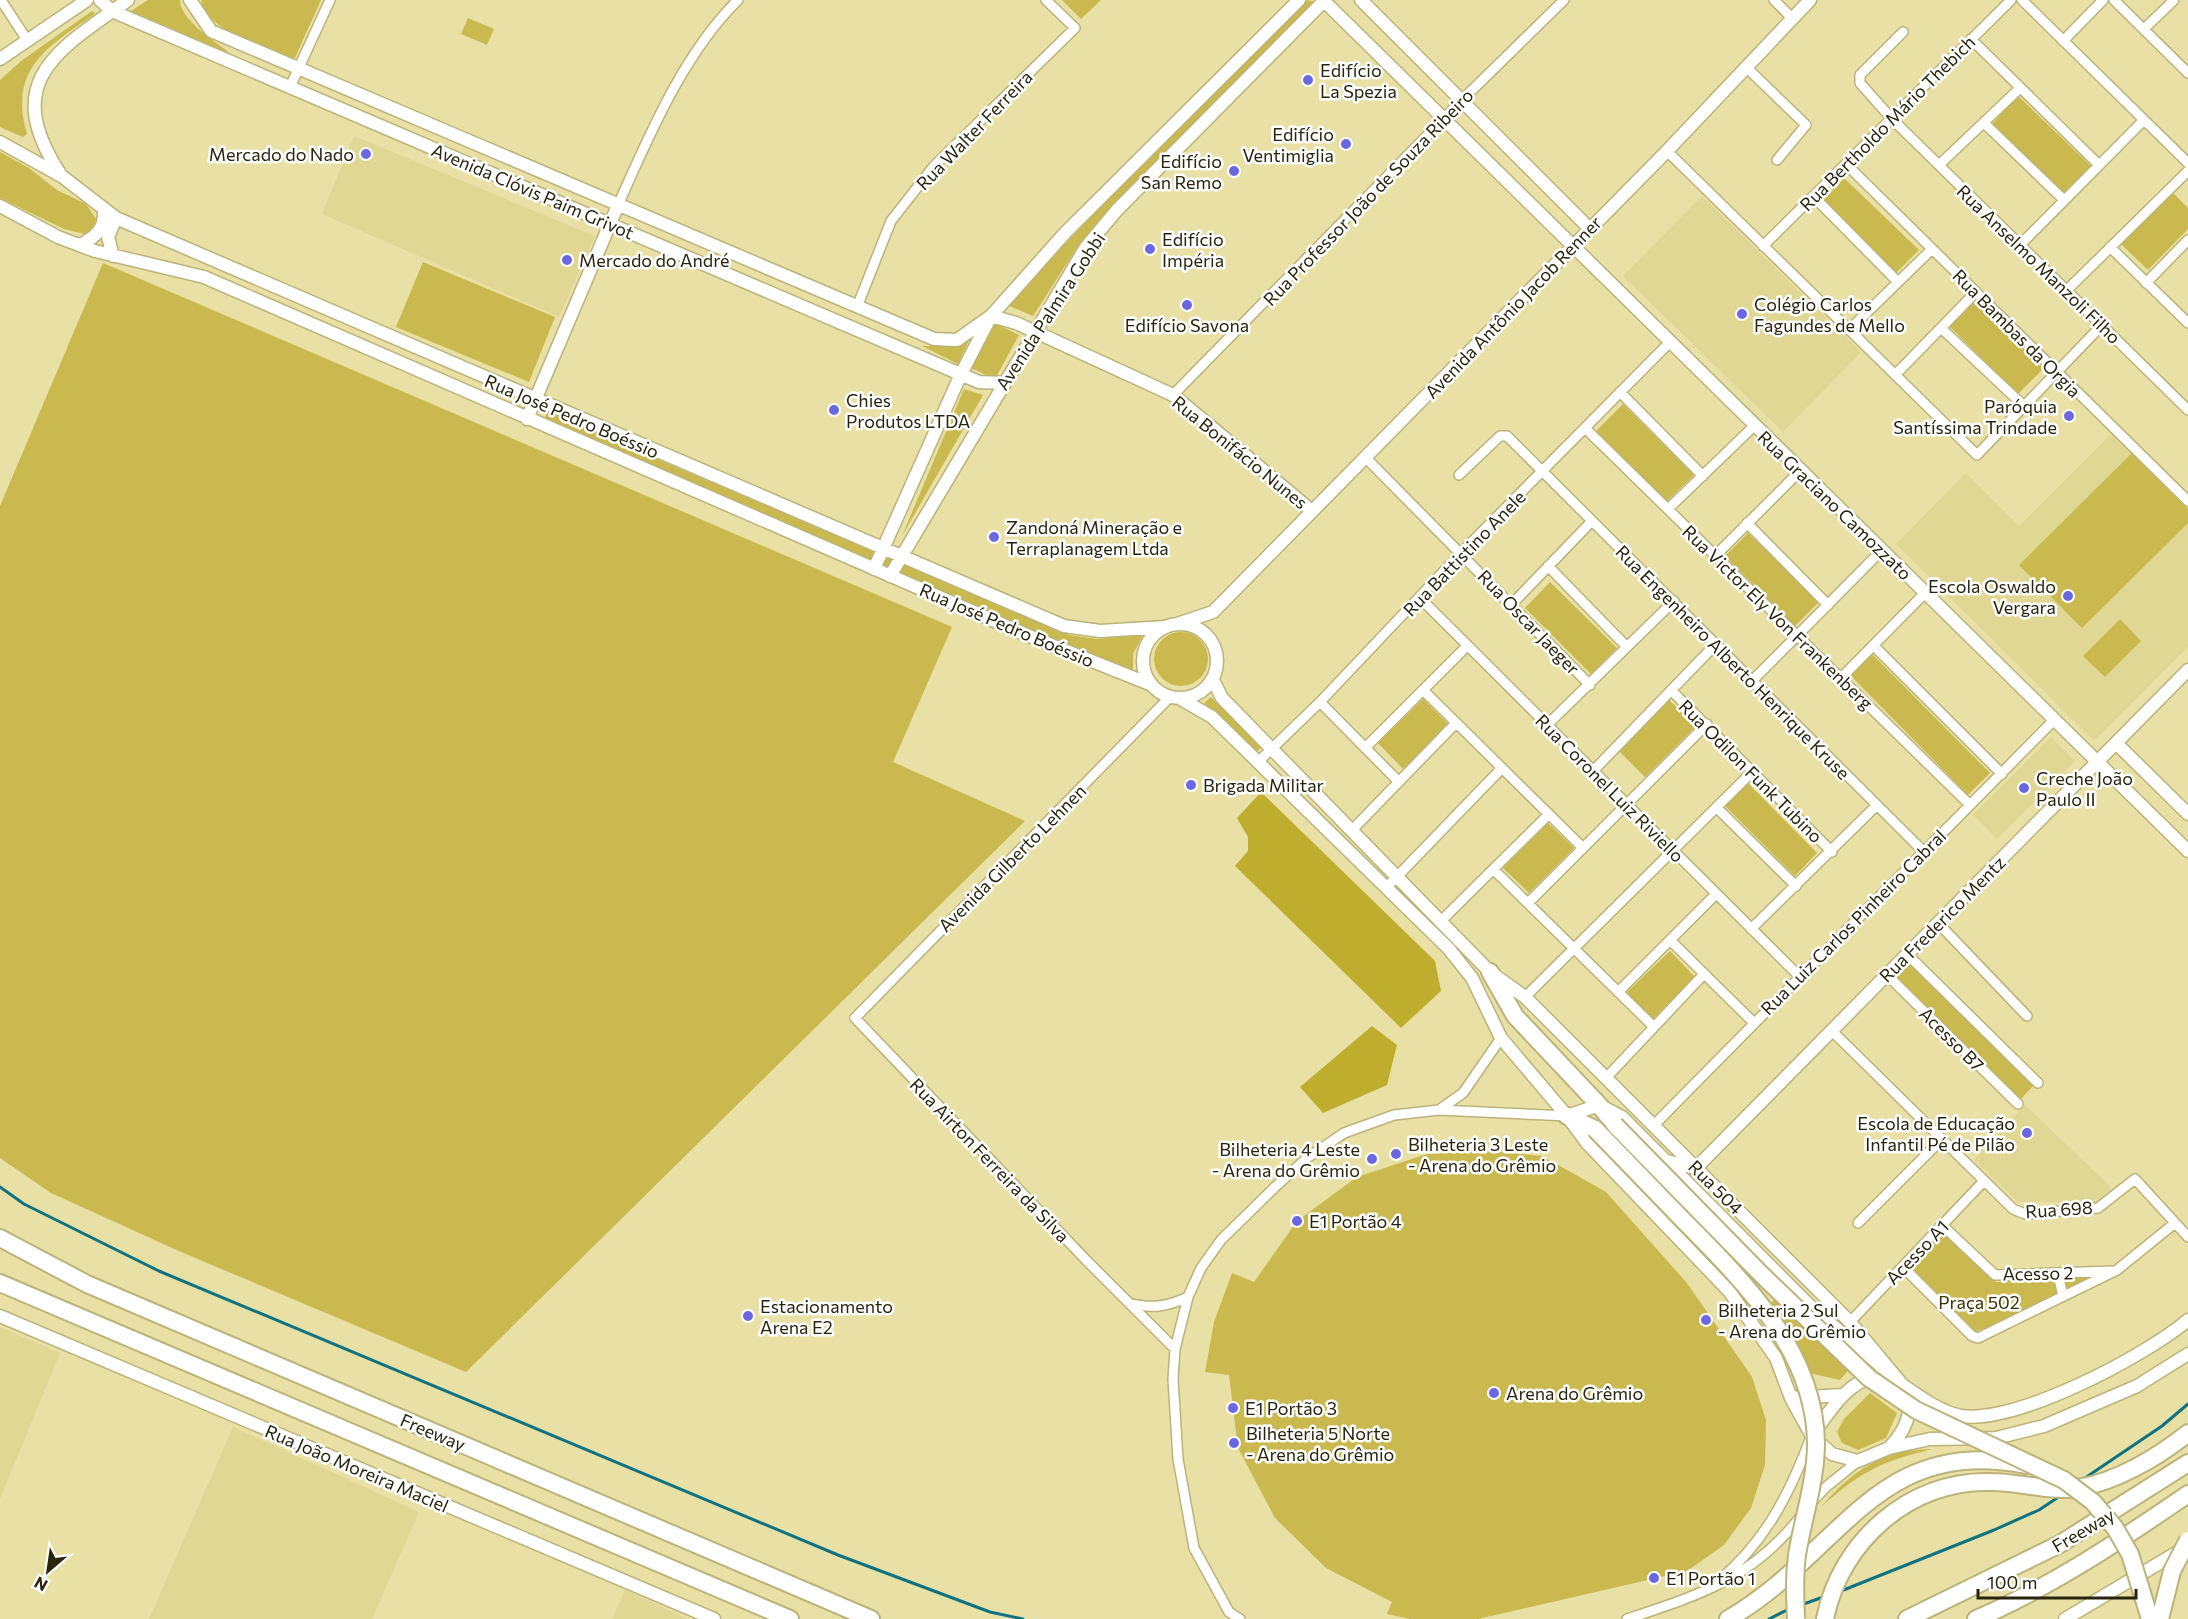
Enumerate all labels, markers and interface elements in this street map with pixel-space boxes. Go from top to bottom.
street label: Rua Bertholdo Mário Thebich [1795,31,1979,215]
place label: Edifício La Spezia [1320,59,1397,102]
street label: Rua Walter Ferreira [911,66,1037,194]
marker: Edifício La Spezia [1301,73,1315,87]
street label: Rua Professor João de Souza Ribeiro [1258,84,1478,310]
place label: Edifício Ventimiglia [1242,123,1334,166]
marker: Edifício Ventimiglia [1339,137,1353,151]
street label: Avenida Clóvis Paim Grivot [429,138,637,244]
place label: Mercado do Nado [209,143,354,165]
marker: Mercado do Nado [359,147,373,161]
place label: Edifício San Remo [1141,150,1222,193]
marker: Edifício San Remo [1227,164,1241,178]
street label: Rua Anselmo Manzoli Filho [1952,180,2126,348]
street label: Avenida Antônio Jacob Renner [1420,211,1606,403]
street label: Avenida Palmira Gobbi [991,228,1109,394]
place label: Edifício Impéria [1162,228,1224,271]
marker: Edifício Impéria [1143,242,1157,256]
place label: Mercado do André [579,249,730,271]
marker: Mercado do André [560,253,574,267]
street label: Rua Bambas da Orgia [1948,264,2086,402]
place label: Colégio Carlos Fagundes de Mello [1754,293,1905,336]
marker: Edifício Savona [1180,298,1194,312]
marker: Colégio Carlos Fagundes de Mello [1735,307,1749,321]
place label: Edifício Savona [1125,314,1249,336]
street label: Rua José Pedro Boéssio [481,369,663,463]
place label: Chies Produtos LTDA [846,389,970,432]
street label: Rua Bonifácio Nunes [1168,391,1312,513]
place label: Paróquia Santíssima Trindade [1893,395,2057,438]
marker: Chies Produtos LTDA [827,403,841,417]
marker: Paróquia Santíssima Trindade [2062,409,2076,423]
street label: Rua Graciano Camozzato [1753,426,1917,584]
street label: Rua Battistino Anele [1398,486,1530,620]
place label: Zandoná Mineração e Terraplanagem Ltda [1006,516,1182,559]
street label: Rua Victor Ely Von Frankenberg [1678,520,1878,714]
marker: Zandoná Mineração e Terraplanagem Ltda [987,530,1001,544]
street label: Rua Engenheiro Alberto Henrique Kruse [1611,540,1855,784]
street label: Rua Oscar Jaeger [1473,565,1585,679]
place label: Escola Oswaldo Vergara [1928,575,2056,618]
street label: Rua José Pedro Boéssio [916,578,1098,672]
marker: Escola Oswaldo Vergara [2061,589,2075,603]
street label: Rua Odilon Funk Tubino [1675,695,1827,847]
street label: Rua Coronel Luiz Riviello [1531,709,1689,867]
place label: Creche João Paulo II [2036,767,2133,810]
place label: Brigada Militar [1203,774,1324,796]
marker: Brigada Militar [1184,778,1198,792]
street label: Avenida Gilberto Lehnen [934,780,1090,936]
marker: Creche João Paulo II [2017,781,2031,795]
street label: Rua Luiz Carlos Pinheiro Cabral [1756,825,1950,1019]
street label: Rua Frederico Mentz [1874,851,2010,987]
street label: Acesso B7 [1915,1002,1989,1076]
street label: Rua Airton Ferreira da Silva [906,1073,1074,1247]
place label: Escola de Educação Infantil Pé de Pilão [1857,1112,2015,1155]
marker: Escola de Educação Infantil Pé de Pilão [2020,1126,2034,1140]
place label: Bilheteria 3 Leste - Arena do Grêmio [1408,1133,1556,1176]
place label: Bilheteria 4 Leste - Arena do Grêmio [1212,1138,1360,1181]
marker: Bilheteria 3 Leste - Arena do Grêmio [1389,1147,1403,1161]
marker: Bilheteria 4 Leste - Arena do Grêmio [1365,1152,1379,1166]
street label: Rua 504 [1684,1155,1748,1219]
street label: Rua 698 [2025,1196,2093,1222]
place label: E1 Portão 4 [1309,1210,1402,1232]
marker: E1 Portão 4 [1290,1214,1304,1228]
street label: Acesso A1 [1881,1215,1953,1289]
street label: Acesso 2 [2002,1261,2074,1285]
park label: Praça 502 [1938,1291,2020,1313]
place label: Estacionamento Arena E2 [760,1295,893,1338]
place label: Bilheteria 2 Sul - Arena do Grêmio [1718,1299,1866,1342]
marker: Estacionamento Arena E2 [741,1309,755,1323]
marker: Bilheteria 2 Sul - Arena do Grêmio [1699,1313,1713,1327]
place label: Arena do Grêmio [1506,1382,1643,1404]
marker: Arena do Grêmio [1487,1386,1501,1400]
place label: E1 Portão 3 [1245,1397,1337,1419]
marker: E1 Portão 3 [1226,1401,1240,1415]
street label: Freeway [397,1408,469,1456]
street label: Rua João Moreira Maciel [262,1419,452,1517]
place label: Bilheteria 5 Norte - Arena do Grêmio [1246,1422,1394,1465]
marker: Bilheteria 5 Norte - Arena do Grêmio [1227,1436,1241,1450]
street label: Freeway [2048,1503,2118,1557]
north arrow [18,1541,78,1601]
scale bar [1978,1562,2136,1600]
place label: E1 Portão 1 [1666,1567,1755,1589]
marker: E1 Portão 1 [1647,1571,1661,1585]
text: 100 m [1987,1571,2037,1593]
text: N [31,1573,50,1596]

